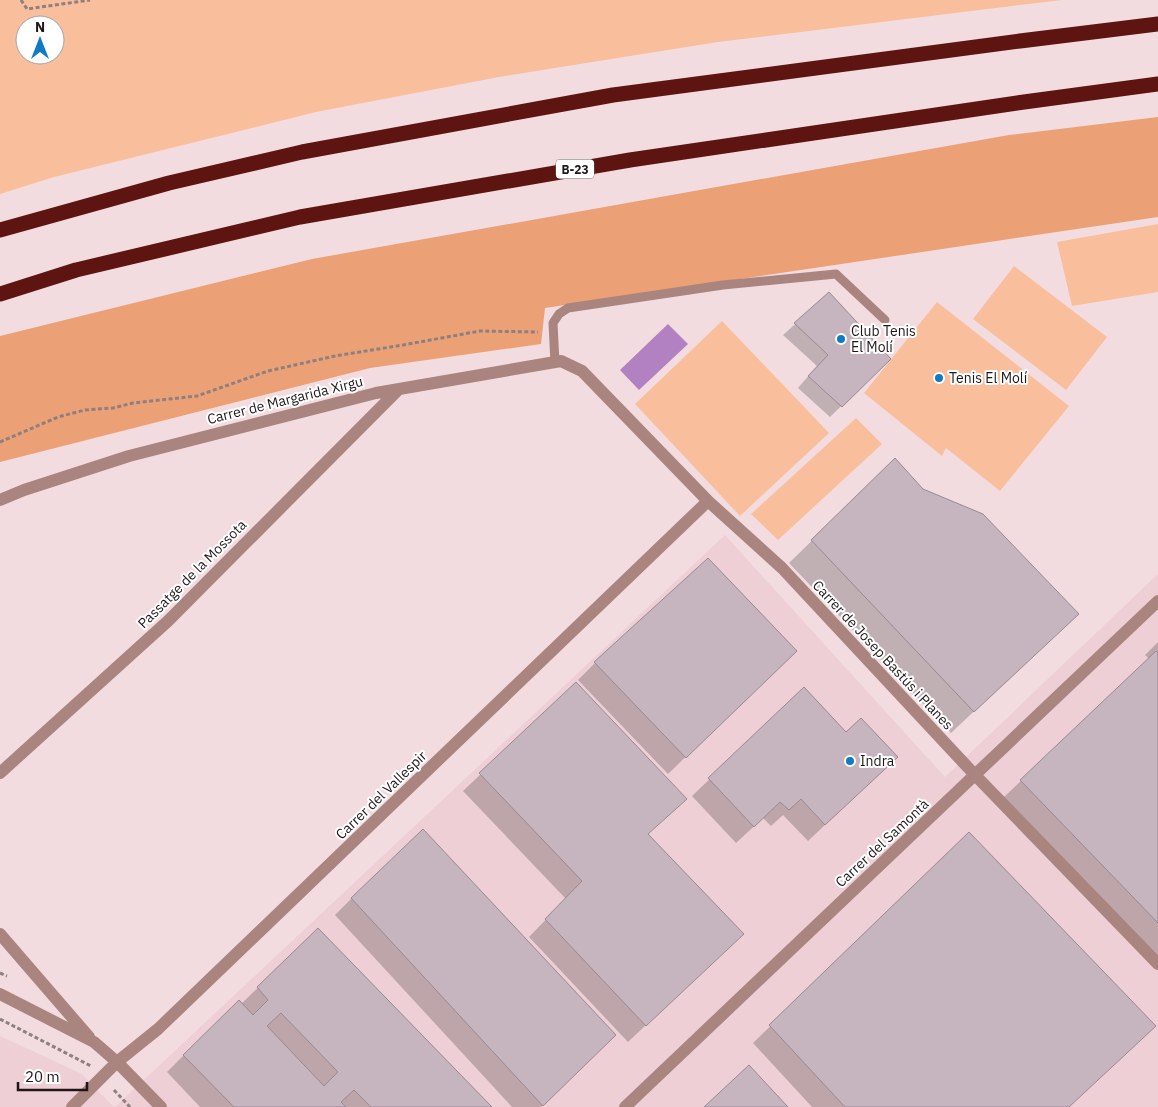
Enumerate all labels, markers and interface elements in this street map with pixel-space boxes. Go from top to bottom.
north arrow [15,15,65,65]
text: N [35,18,45,36]
road number: B-23 [556,160,594,178]
place label: Club Tenis El Molí [851,322,916,356]
marker: Club Tenis El Molí [835,333,847,345]
place label: Tenis El Molí [949,369,1028,387]
street label: Carrer de Margarida Xirgu [205,372,365,428]
marker: Tenis El Molí [933,372,945,384]
street label: Passatge de la Mossota [134,515,251,632]
street label: Carrer de Josep Bastús i Planes [809,576,957,734]
street label: Carrer del Vallespir [332,747,430,843]
place label: Indra [860,752,895,770]
marker: Indra [844,755,856,767]
street label: Carrer del Samontà [831,795,933,891]
scale bar [18,1060,86,1092]
text: 20 m [25,1067,60,1086]

